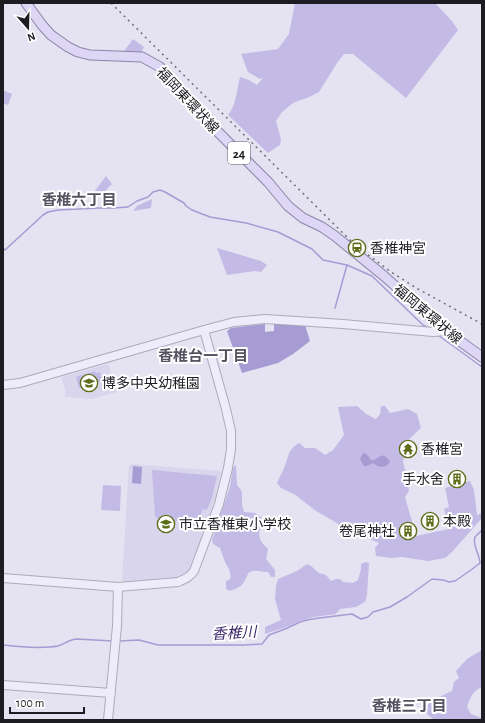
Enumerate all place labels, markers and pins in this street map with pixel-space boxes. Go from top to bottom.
station icon: 香椎神宮 [347,238,367,258]
place label: 香椎神宮 [370,241,426,256]
school or university icon: 博多中央幼稚園 [79,373,99,393]
place label: 博多中央幼稚園 [102,375,200,391]
temple icon: 香椎宮 [398,439,418,459]
place label: 香椎宮 [421,442,463,457]
building icon: 手水舍 [447,469,467,489]
place label: 手水舍 [402,472,444,487]
building icon: 本殿 [420,511,440,531]
school or university icon: 市立香椎東小学校 [156,514,176,534]
place label: 本殿 [443,514,471,529]
place label: 市立香椎東小学校 [179,517,291,532]
building icon: 卷尾神社 [398,521,418,541]
place label: 卷尾神社 [339,524,395,539]

